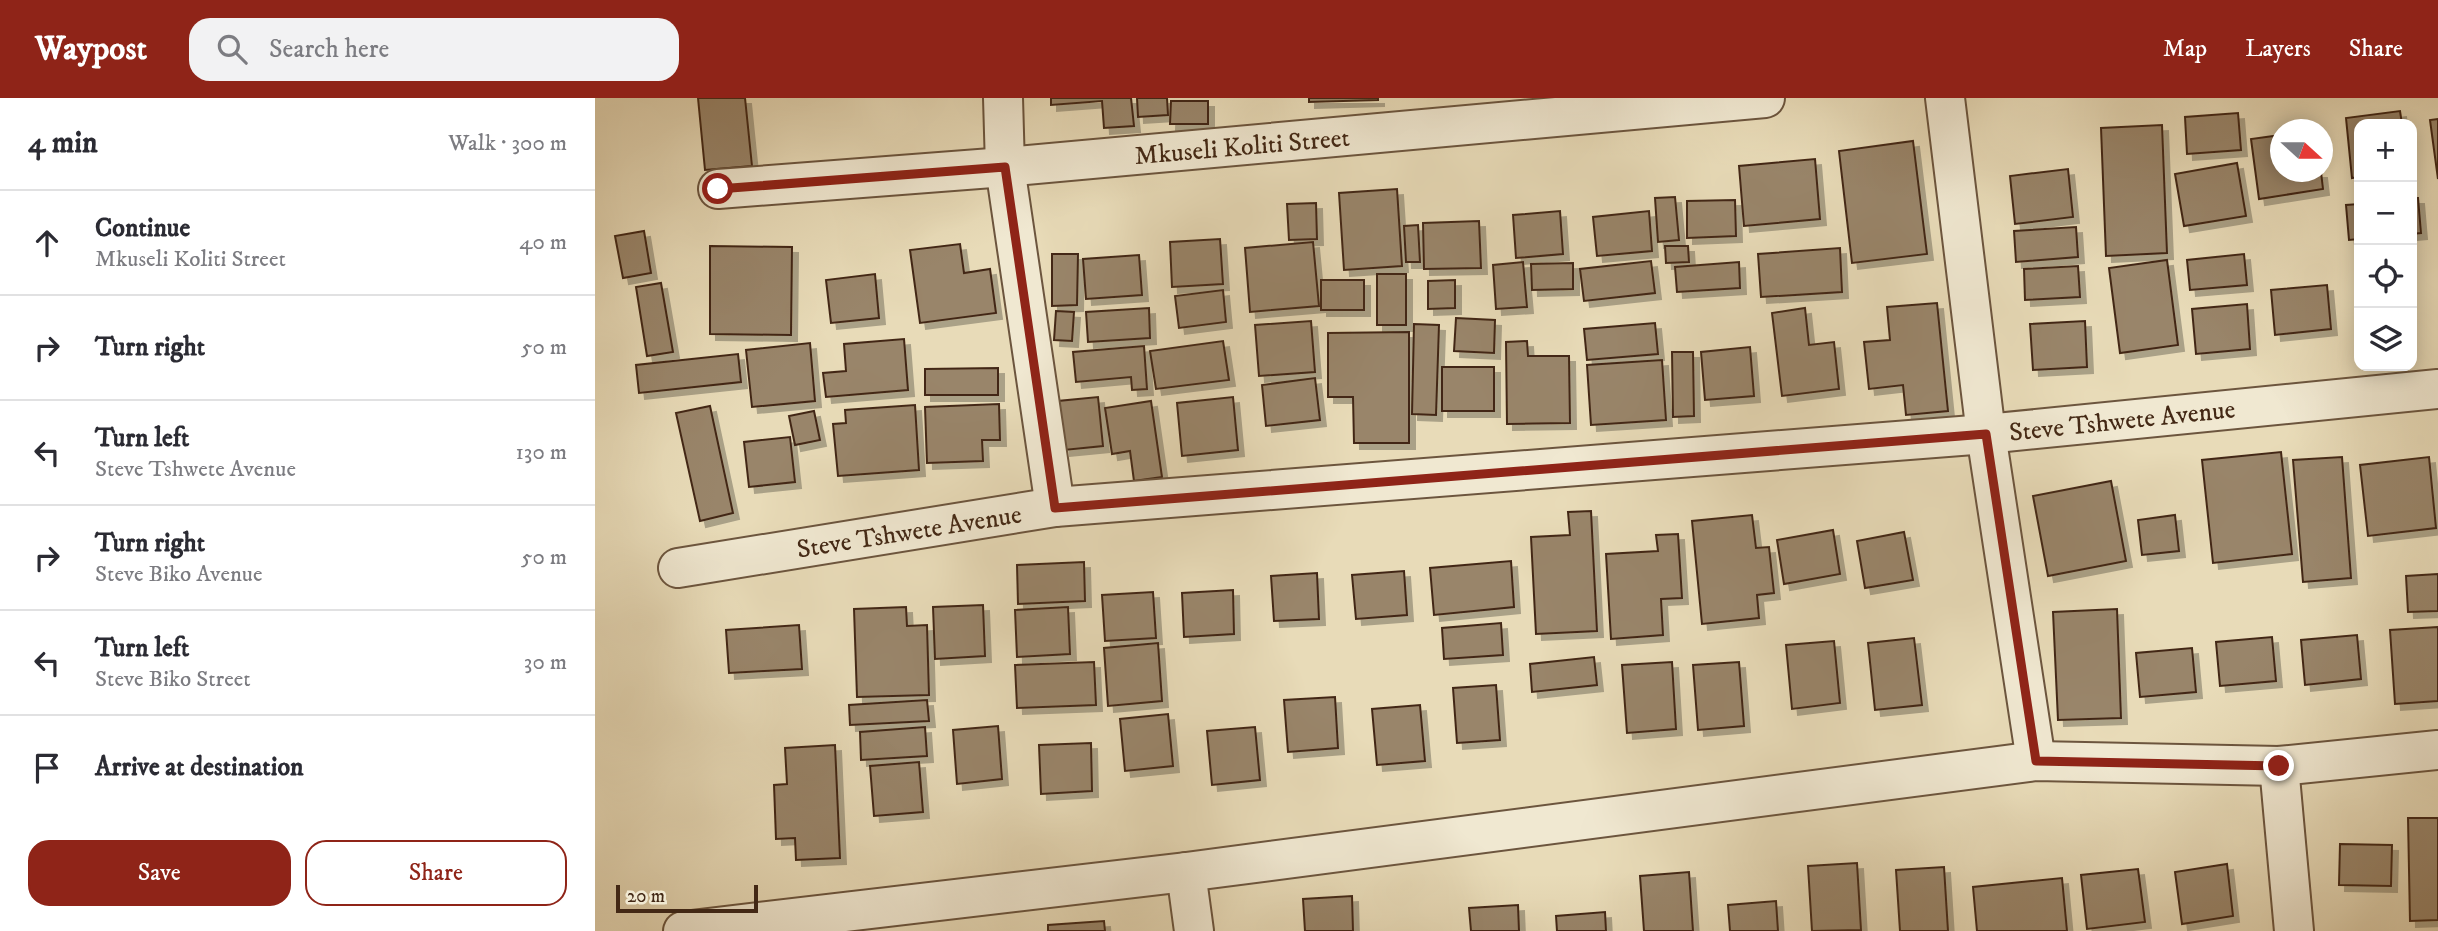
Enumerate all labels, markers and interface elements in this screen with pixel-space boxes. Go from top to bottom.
search box [189,18,679,81]
text: Waypost [35,29,147,70]
icon: search [213,30,251,68]
text: Search here [269,33,389,66]
text: Map [2163,34,2207,64]
text: Layers [2245,34,2311,64]
text: Share [2349,34,2403,64]
north arrow [2270,119,2333,182]
map controls [2354,119,2417,371]
button: + [2354,119,2417,182]
street label: Mkuseli Koliti Street [1133,122,1351,173]
text: 4 min [28,125,98,162]
text: Walk · 300 m [448,129,567,158]
route start [702,173,733,204]
button: − [2354,182,2417,245]
text: Continue [95,212,190,245]
icon: ahead [28,224,66,262]
text: 40 m [519,228,567,257]
text: Mkuseli Koliti Street [95,245,286,274]
button: locate [2354,245,2417,308]
button: layers [2354,308,2417,371]
icon: right [28,329,66,367]
text: Turn right [95,331,205,364]
text: 50 m [521,333,567,362]
street label: Steve Tshwete Avenue [2007,393,2237,450]
text: Turn left [95,422,189,455]
icon: left [28,434,66,472]
text: 130 m [515,438,567,467]
text: Steve Tshwete Avenue [95,455,296,484]
street label: Steve Tshwete Avenue [794,498,1024,567]
text: Turn right [95,527,205,560]
icon: right [28,539,66,577]
text: 50 m [521,543,567,572]
text: Steve Biko Avenue [95,560,262,589]
text: Turn left [95,632,189,665]
icon: left [28,644,66,682]
text: 30 m [524,648,567,677]
text: Steve Biko Street [95,665,251,694]
icon: arrive [28,749,66,787]
route end [2263,750,2294,781]
text: Arrive at destination [95,751,304,784]
button: Save [28,840,291,906]
button: Share [305,840,567,906]
scale bar [616,882,758,914]
text: 20 m [627,885,665,908]

